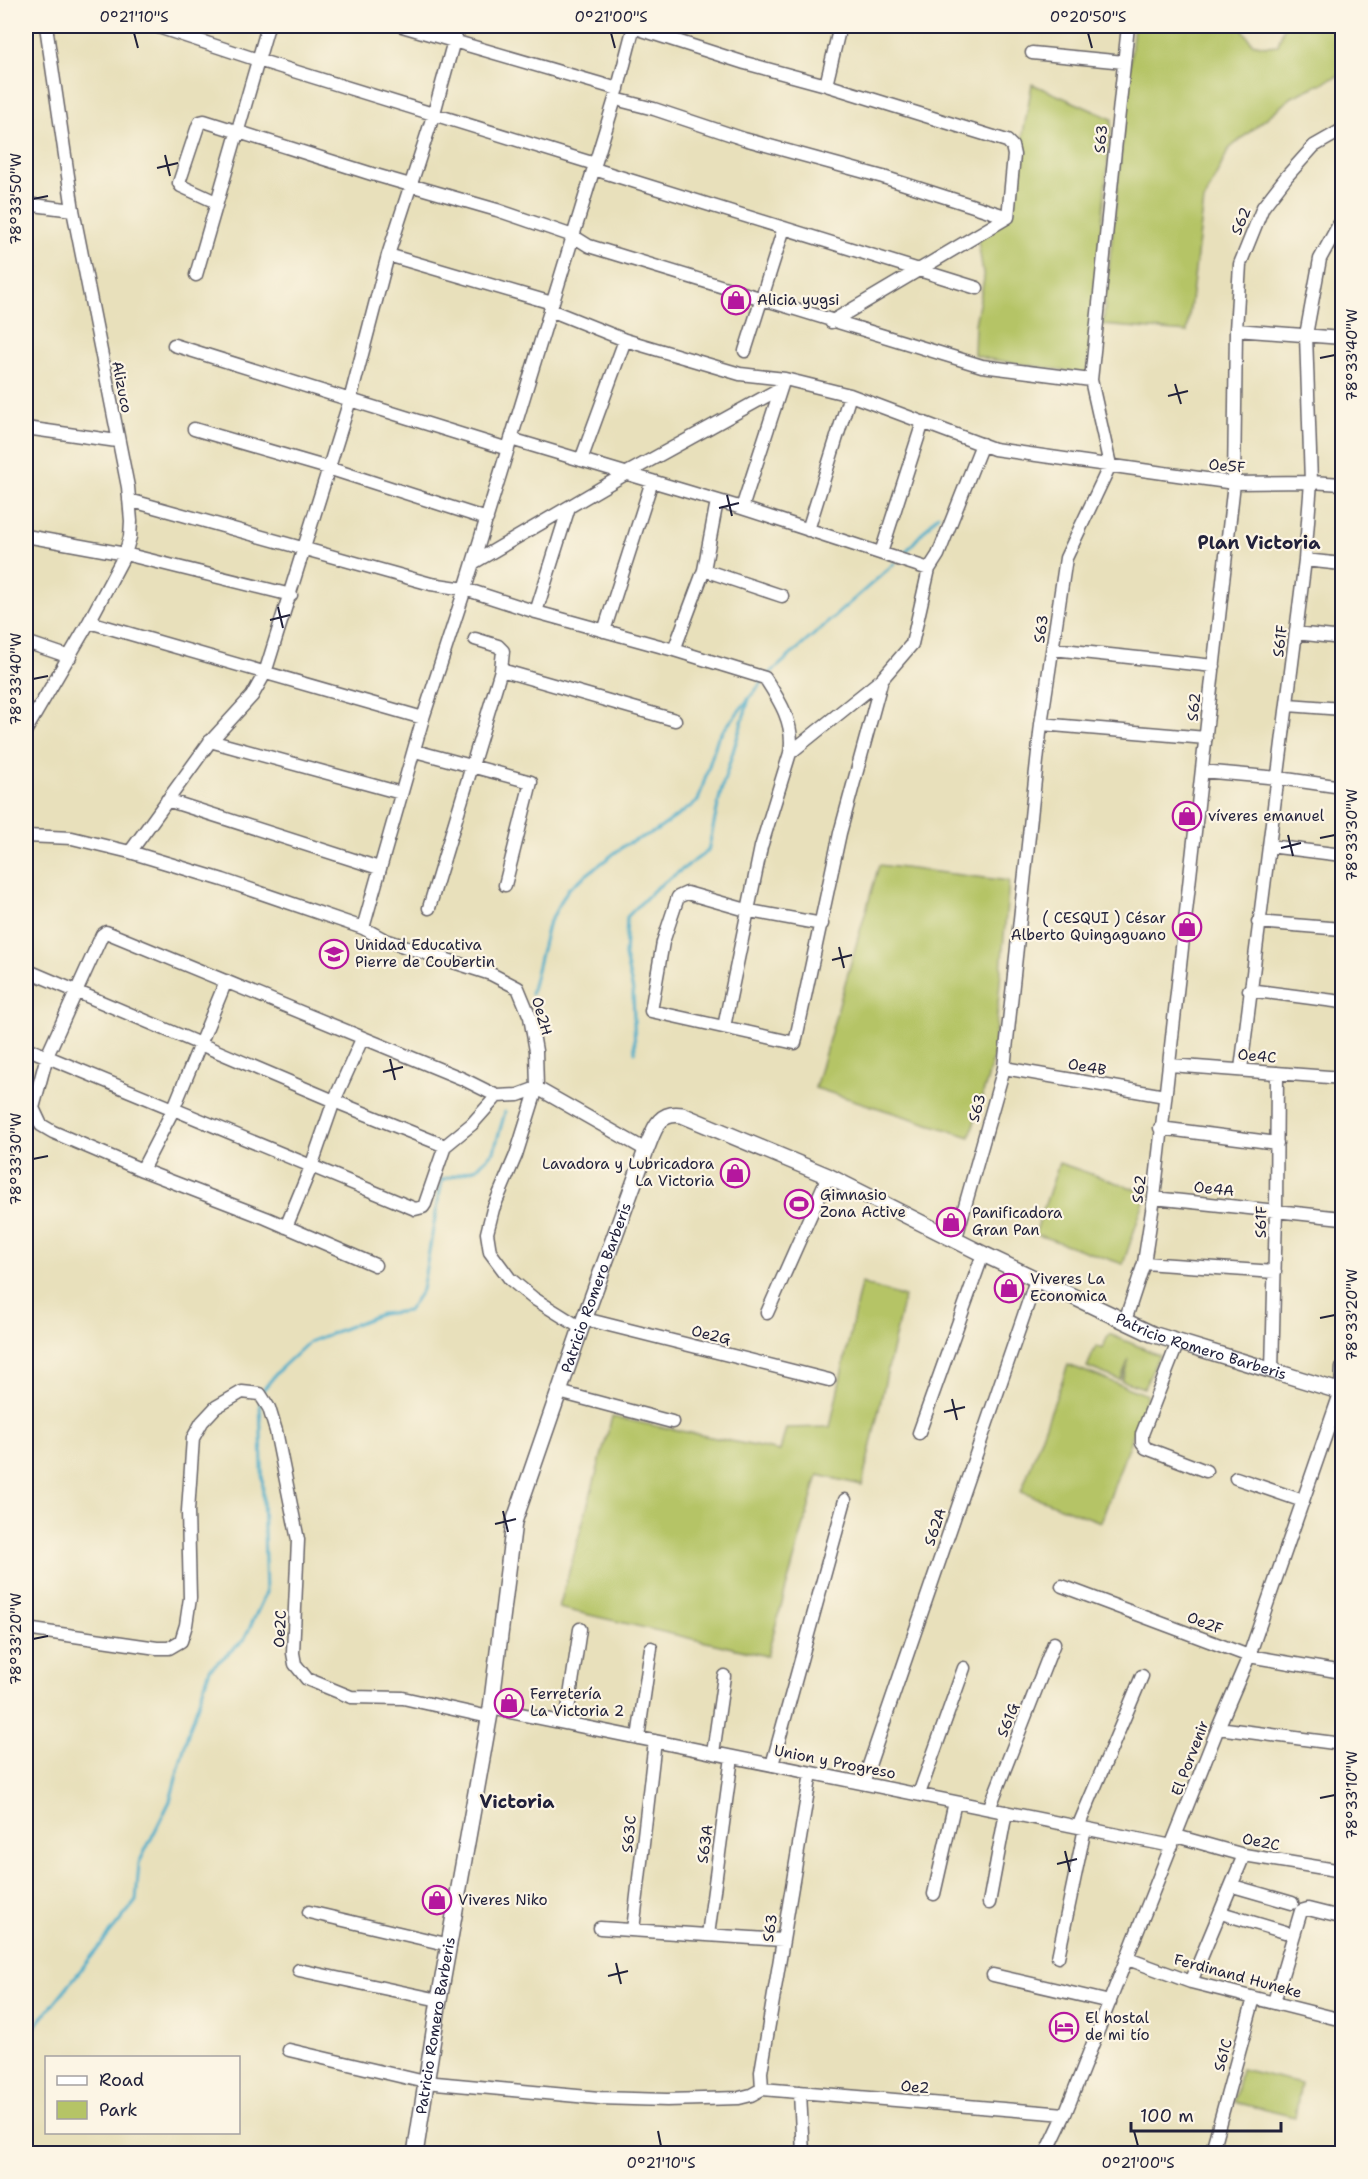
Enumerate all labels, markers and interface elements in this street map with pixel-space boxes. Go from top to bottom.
text: 0°21'10"S [100,7,168,27]
text: 0°21'00"S [574,7,648,27]
text: 0°20'50"S [1050,7,1126,27]
street label: S63 [1090,124,1112,154]
text: 78°33'50"W [6,153,26,245]
street label: S62 [1226,204,1256,238]
shop icon: Alicia yugsi [720,284,752,316]
place label: Alicia yugsi [757,290,840,310]
text: 78°33'40"W [1342,309,1362,401]
street label: Alizuco [107,359,137,415]
street label: Oe5F [1208,454,1246,478]
district label: Plan Victoria [1198,531,1321,555]
street label: S63 [1029,614,1053,644]
street label: S61F [1268,624,1292,658]
text: 78°33'40"W [6,633,26,725]
street label: S62 [1183,692,1205,722]
text: 78°33'30"W [1342,789,1362,881]
shop icon: víveres emanuel [1171,800,1203,832]
place label: víveres emanuel [1208,806,1325,826]
place label: ( CESQUI ) César Alberto Quingaguano [1011,908,1166,945]
shop icon: ( CESQUI ) César Alberto Quingaguano [1171,911,1203,943]
place label: Unidad Educativa Pierre de Coubertin [355,935,495,972]
school or university icon: Unidad Educativa Pierre de Coubertin [318,938,350,970]
street label: Oe2H [527,994,557,1038]
street label: Oe4C [1237,1044,1277,1068]
street label: Oe4B [1066,1054,1108,1080]
street label: S63 [963,1092,991,1124]
text: 78°33'30"W [6,1113,26,1205]
place label: Lavadora y Lubricadora La Victoria [542,1154,715,1191]
shop icon: Lavadora y Lubricadora La Victoria [719,1157,751,1189]
street label: S62 [1127,1174,1151,1204]
street label: Oe4A [1193,1177,1235,1201]
place label: Gimnasio Zona Active [820,1185,906,1222]
sports icon: Gimnasio Zona Active [783,1188,815,1220]
street label: Patricio Romero Barberis [556,1200,636,1376]
place label: Panificadora Gran Pan [972,1203,1063,1240]
shop icon: Panificadora Gran Pan [935,1206,967,1238]
street label: S61F [1251,1206,1271,1238]
place label: Viveres La Economica [1030,1269,1108,1306]
text: 78°33'20"W [1342,1269,1362,1361]
shop icon: Viveres La Economica [993,1272,1025,1304]
street label: Patricio Romero Barberis [1112,1308,1289,1385]
street label: Oe2G [689,1320,733,1350]
street label: S62A [919,1505,951,1549]
text: 78°33'20"W [6,1593,26,1685]
street label: Oe2F [1184,1607,1226,1639]
street label: Oe2C [269,1610,291,1648]
place label: Ferretería La Victoria 2 [530,1684,624,1721]
shop icon: Ferretería La Victoria 2 [493,1687,525,1719]
street label: S61G [992,1700,1024,1740]
street label: El Porvenir [1166,1717,1214,1799]
street label: Union y Progreso [772,1740,898,1784]
text: 78°33'10"W [1342,1751,1362,1839]
district label: Victoria [480,1790,555,1814]
street label: S63C [617,1814,641,1854]
street label: S63A [692,1823,718,1865]
street label: Oe2C [1241,1829,1281,1855]
shop icon: Viveres Niko [421,1884,453,1916]
place label: Viveres Niko [458,1890,548,1910]
street label: S63 [758,1912,782,1944]
street label: Patricio Romero Barberis [411,1935,460,2116]
street label: Ferdinand Huneke [1172,1949,1304,2003]
place label: El hostal de mi tío [1085,2008,1149,2045]
hotel icon: El hostal de mi tío [1048,2011,1080,2043]
street label: S61C [1209,2036,1237,2074]
legend [45,2056,240,2134]
text: Road [99,2068,144,2092]
street label: Oe2 [900,2076,930,2098]
scale bar [1131,2095,1281,2133]
text: Park [99,2098,138,2122]
text: 100 m [1140,2104,1194,2128]
text: 0°21'10"S [627,2153,695,2173]
text: 0°21'00"S [1101,2153,1175,2173]

